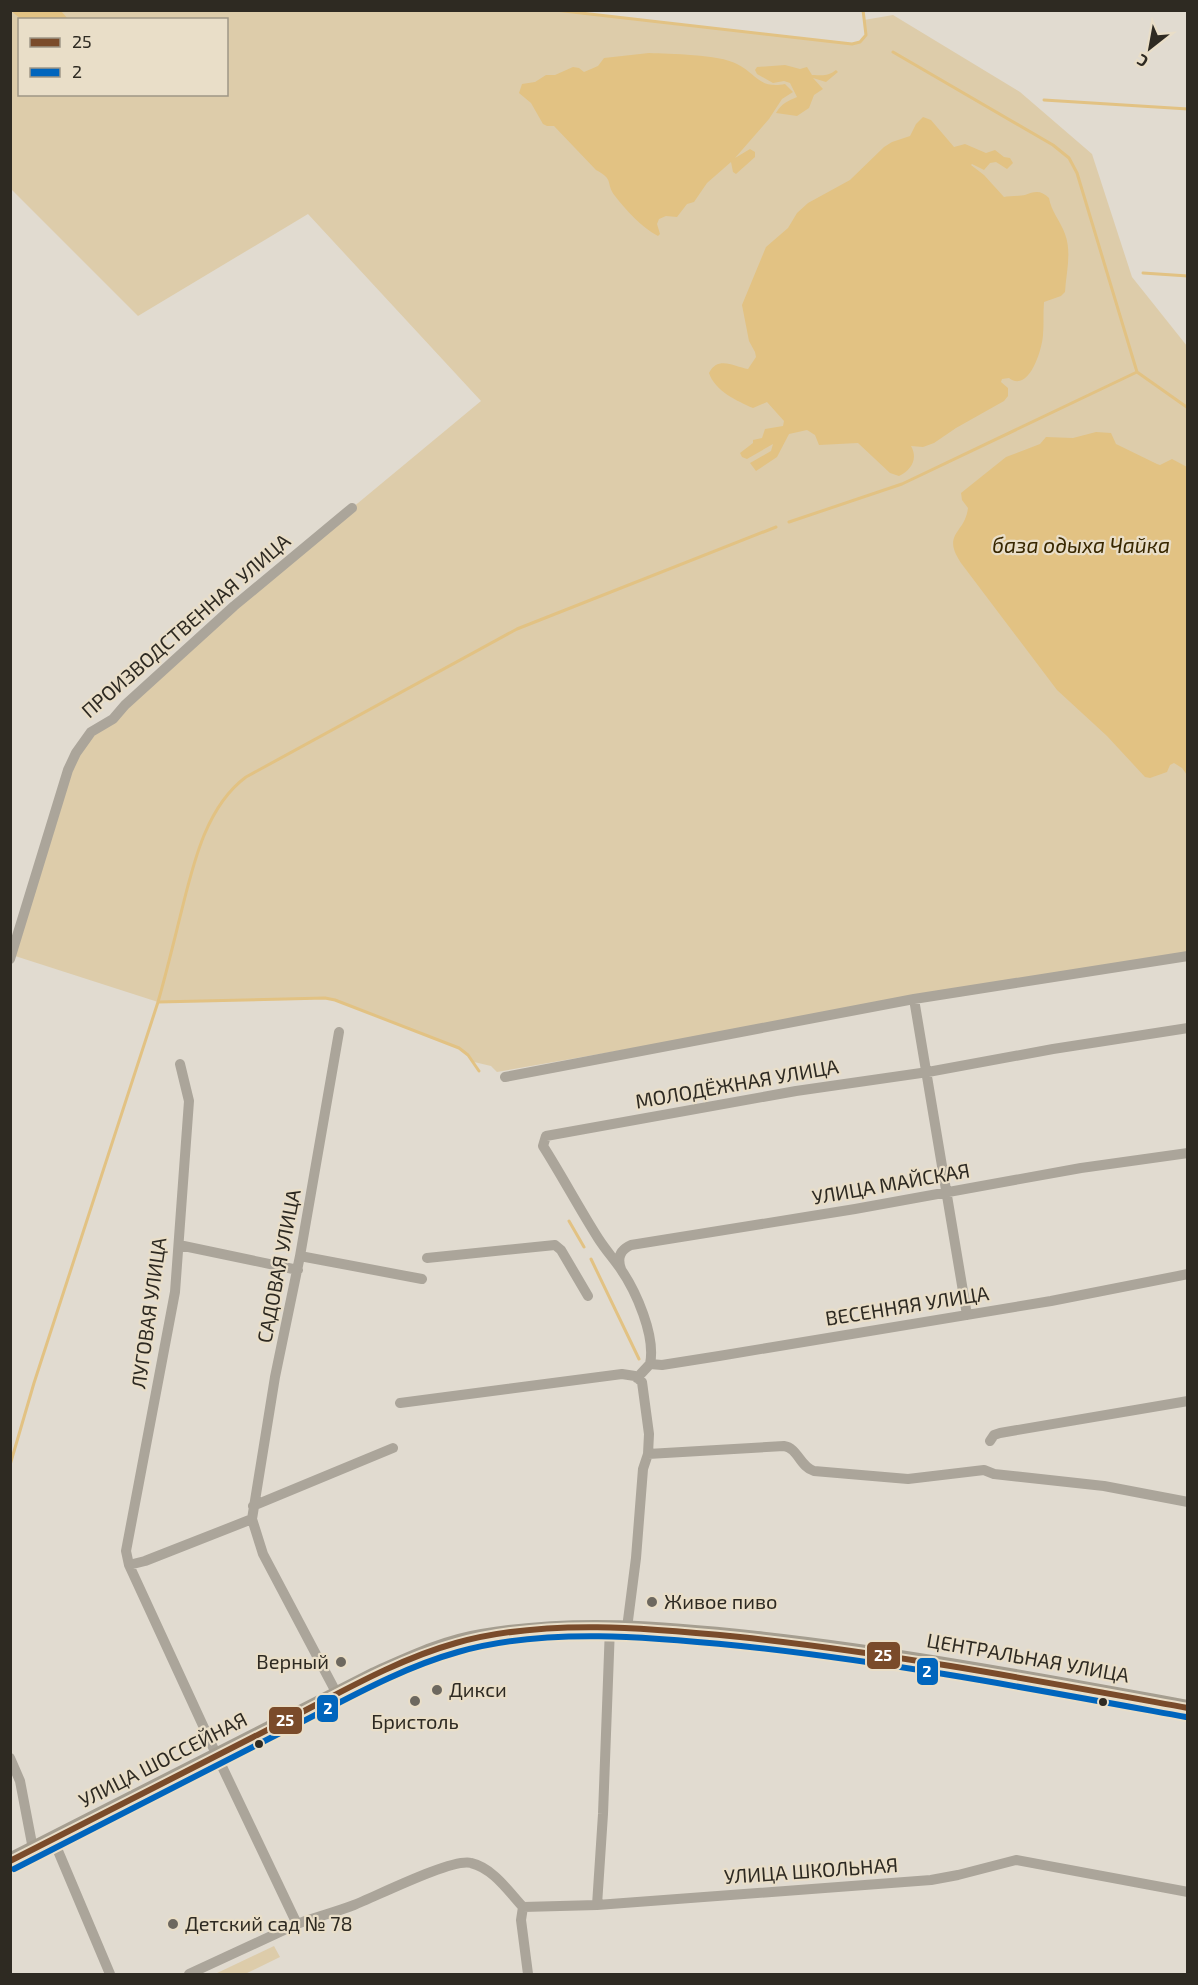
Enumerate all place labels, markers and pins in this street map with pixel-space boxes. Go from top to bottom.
place label: Живое пиво [664,1589,777,1613]
marker: Живое пиво [645,1595,659,1609]
place label: Верный [256,1649,329,1673]
marker: Верный [334,1655,348,1669]
place label: Дикси [449,1677,507,1701]
marker: Дикси [430,1683,444,1697]
marker: Бристоль [408,1694,422,1708]
unlabelled marker [1097,1696,1109,1708]
place label: Бристоль [371,1709,459,1733]
unlabelled marker [253,1738,265,1750]
place label: Детский сад № 78 [185,1911,353,1935]
marker: Детский сад № 78 [166,1917,180,1931]

